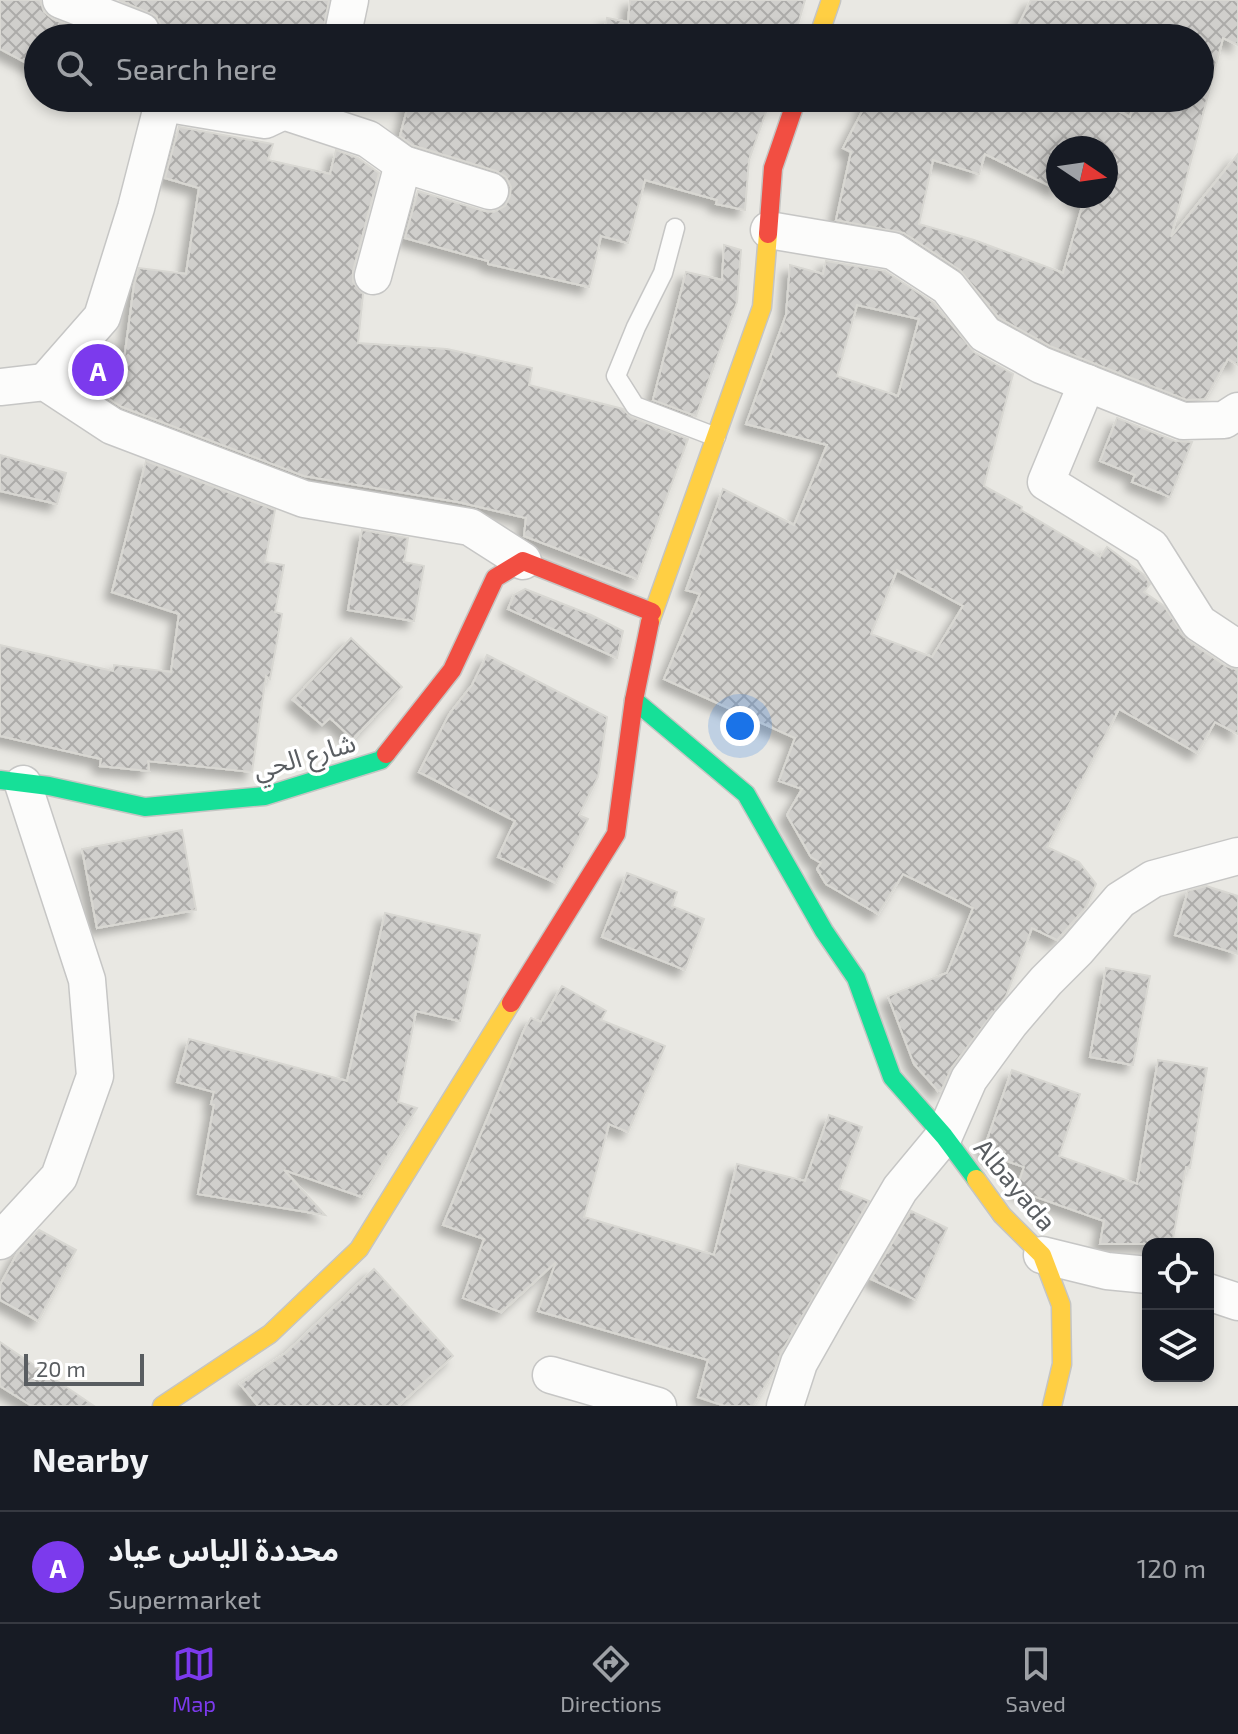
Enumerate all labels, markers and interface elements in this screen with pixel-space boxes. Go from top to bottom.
search box [24,24,1214,112]
icon: search [52,46,96,90]
text: Search here [116,50,277,86]
north arrow [1046,136,1118,208]
pin: A [72,340,124,400]
your location [720,706,760,746]
street label: شارع الحي [249,726,360,790]
street label: Albayada [969,1132,1063,1236]
map controls [1142,1238,1214,1382]
button: locate [1142,1238,1214,1310]
button: layers [1142,1310,1214,1382]
scale bar [24,1350,144,1386]
text: 20 m [36,1355,86,1381]
text: Nearby [32,1438,149,1479]
text: محددة الياس عياد [108,1531,339,1567]
text: A [50,1552,66,1583]
text: 120 m [1137,1552,1206,1583]
text: Supermarket [108,1583,261,1614]
tab: Map [172,1642,216,1716]
tab: Directions [560,1642,662,1716]
tab: Saved [1006,1642,1066,1716]

